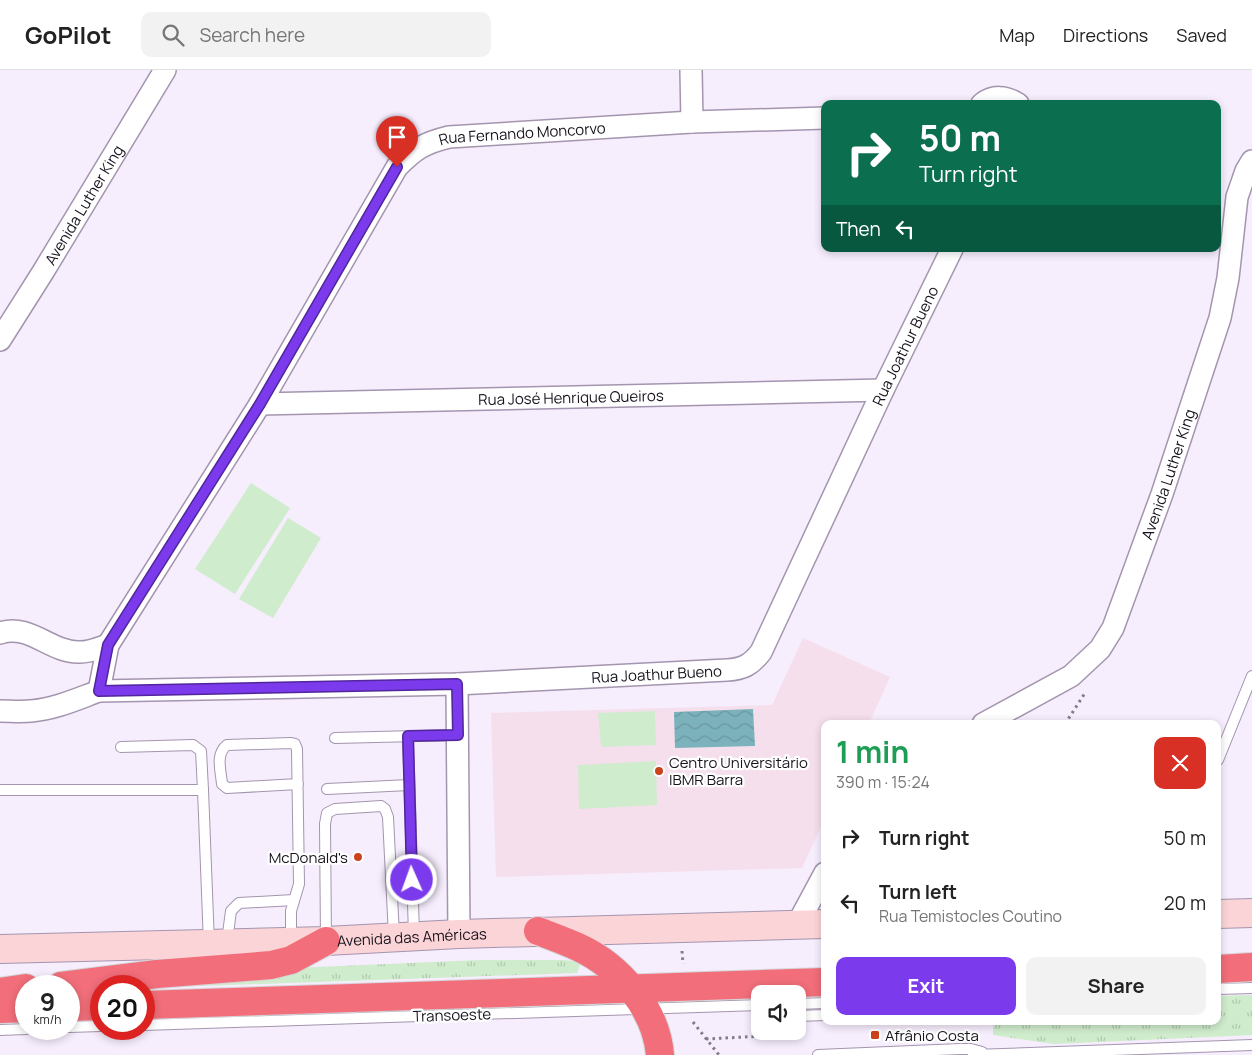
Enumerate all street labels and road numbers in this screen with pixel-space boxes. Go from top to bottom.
street label: Rua Fernando Moncorvo [436,117,606,150]
street label: Avenida Luther King [39,141,128,269]
street label: Rua Joathur Bueno [867,282,943,409]
street label: Rua José Henrique Queiros [478,384,664,410]
street label: Avenida Luther King [1136,406,1200,542]
street label: Rua Joathur Bueno [591,660,722,688]
street label: Avenida das Américas [336,923,487,951]
street label: Transoeste [412,1003,492,1027]

